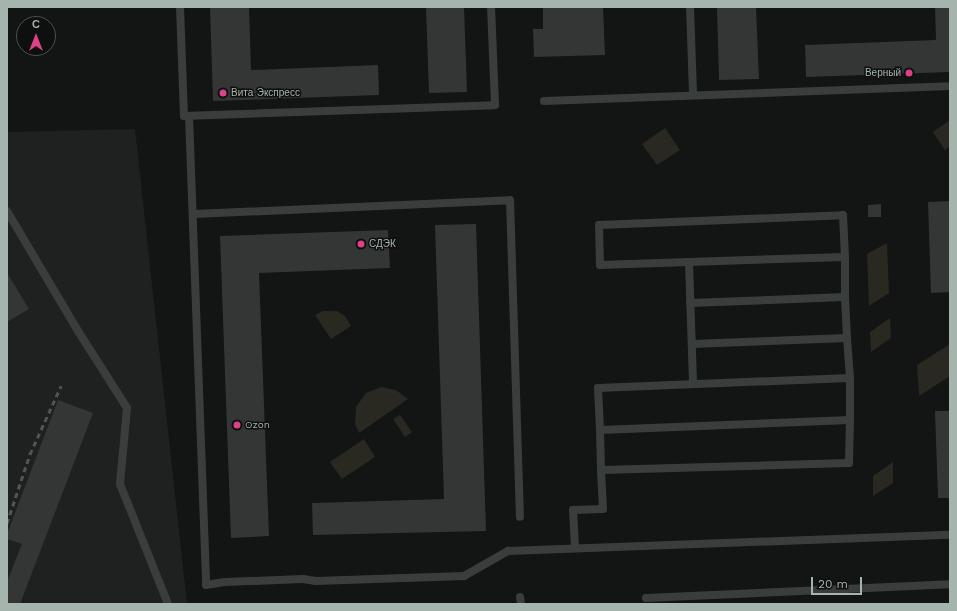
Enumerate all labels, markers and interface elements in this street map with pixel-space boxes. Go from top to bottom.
north arrow [16,16,56,56]
text: С [32,18,40,31]
place label: Верный [865,67,901,79]
marker: Верный [904,68,914,78]
place label: Вита Экспресс [231,87,300,99]
marker: Вита Экспресс [218,88,228,98]
place label: СДЭК [369,238,396,250]
marker: СДЭК [356,239,366,249]
place label: Ozon [245,419,270,431]
marker: Ozon [232,420,242,430]
scale bar [813,569,864,595]
text: 20 m [818,577,848,591]

